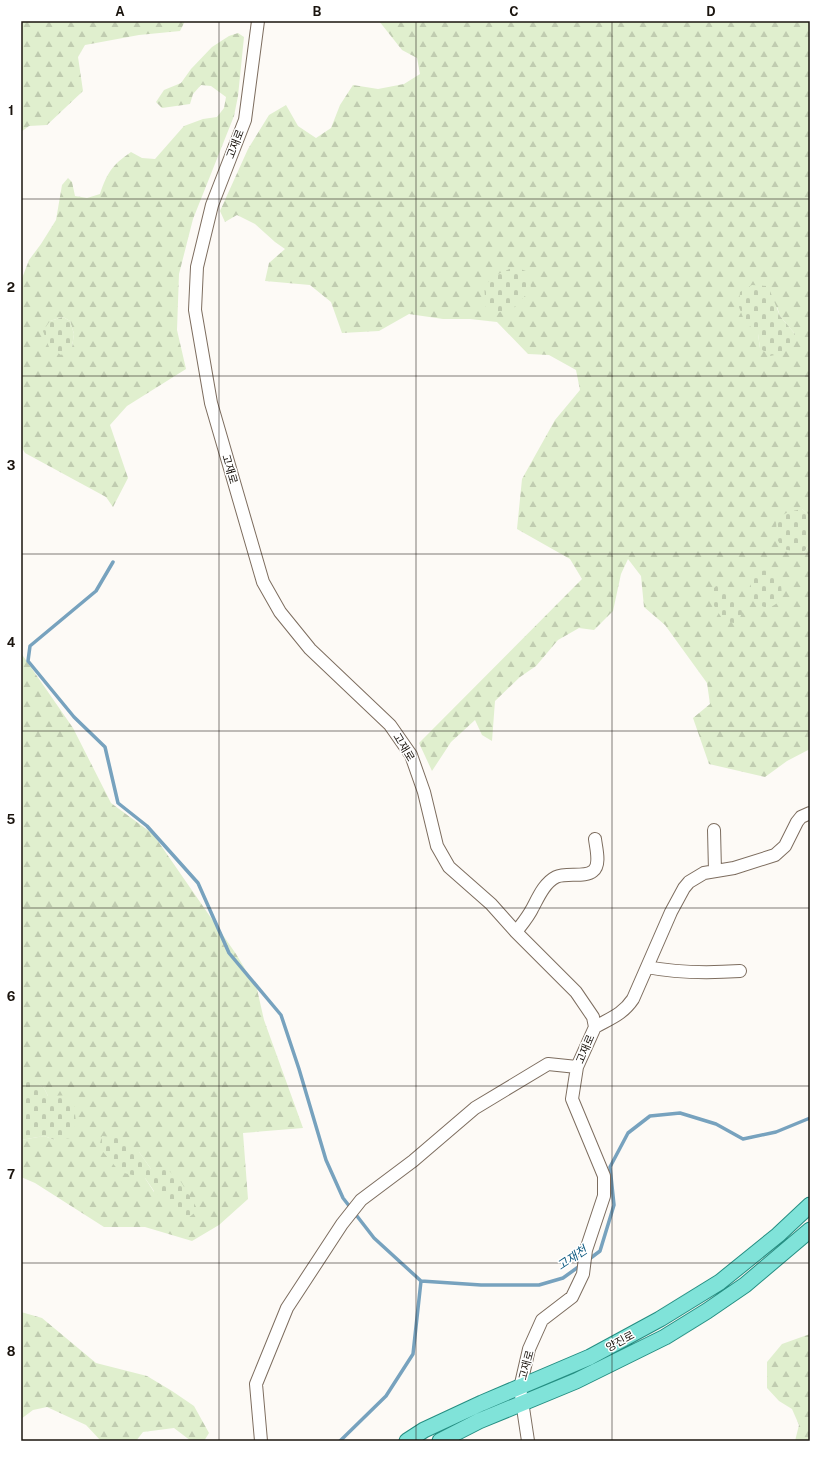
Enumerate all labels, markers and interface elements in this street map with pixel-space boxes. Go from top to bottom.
text: A [115,4,125,19]
text: B [313,4,322,19]
text: C [509,4,519,19]
text: D [706,4,716,19]
text: 1 [8,103,14,118]
street label: 고재로 [224,128,246,160]
text: 2 [7,280,15,295]
street label: 고재로 [220,453,240,485]
text: 3 [7,458,16,473]
text: 4 [7,635,16,650]
street label: 고재로 [391,731,417,763]
text: 5 [7,812,16,827]
text: 6 [7,989,16,1004]
street label: 고재로 [574,1033,596,1065]
text: 7 [7,1167,15,1182]
water label: 고재천 [554,1242,591,1273]
street label: 양진로 [604,1329,636,1353]
text: 8 [7,1344,16,1359]
street label: 고재로 [516,1349,536,1381]

